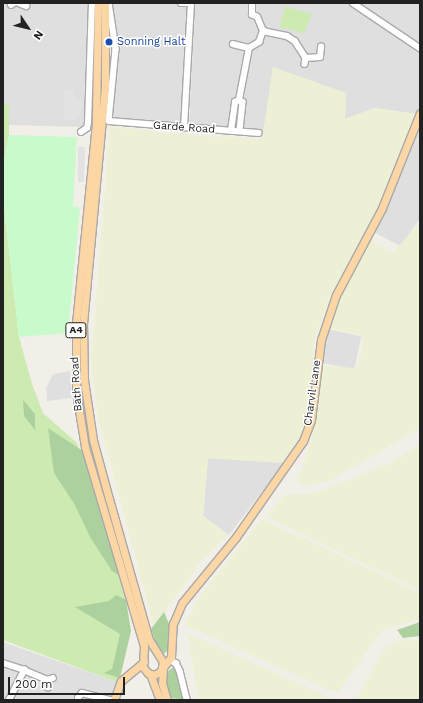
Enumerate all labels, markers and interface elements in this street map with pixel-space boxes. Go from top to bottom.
north arrow [8,8,48,48]
text: N [31,28,46,42]
place label: Sonning Halt [117,35,186,49]
marker: Sonning Halt [104,37,114,47]
street label: Garde Road [152,119,216,137]
road number: A4 [65,322,87,338]
street label: Bath Road [68,356,86,412]
street label: Charvil Lane [302,359,324,427]
scale bar [10,669,127,695]
text: 200 m [15,677,52,691]

